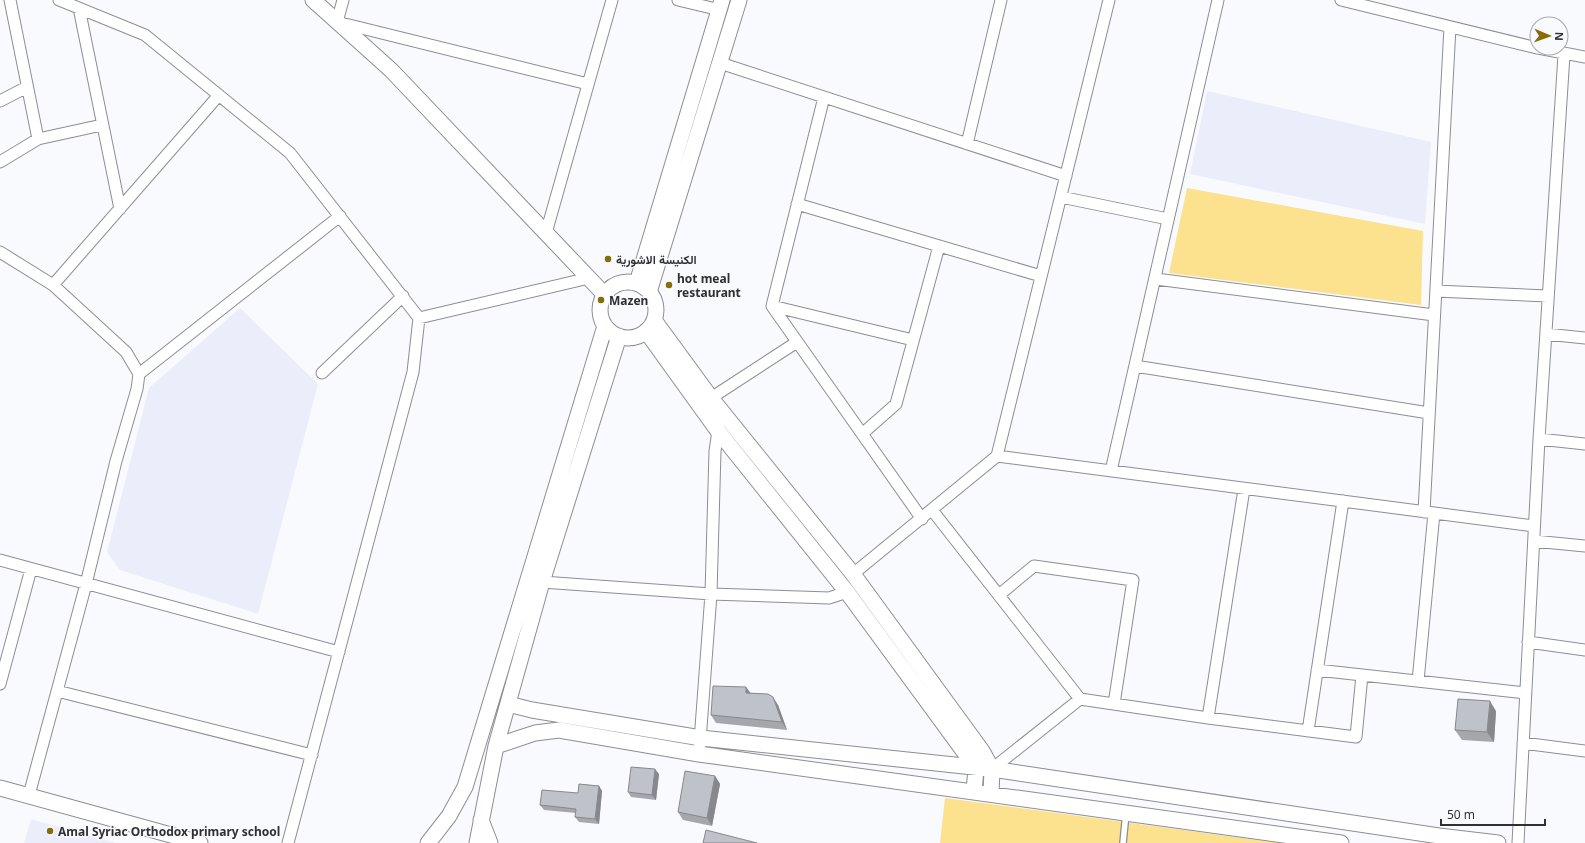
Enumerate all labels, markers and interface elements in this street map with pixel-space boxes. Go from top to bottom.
north arrow [1529,16,1569,56]
text: N [1552,32,1567,41]
place label: الكنيسة الاشورية [616,251,697,268]
marker: الكنيسة الاشورية [603,254,613,264]
place label: hot meal restaurant [677,270,741,301]
marker: hot meal restaurant [664,280,674,290]
place label: Mazen [609,292,648,309]
marker: Mazen [596,295,606,305]
scale bar [1441,801,1545,827]
text: 50 m [1447,806,1475,823]
place label: Amal Syriac Orthodox primary school [58,823,280,840]
marker: Amal Syriac Orthodox primary school [45,826,55,836]

